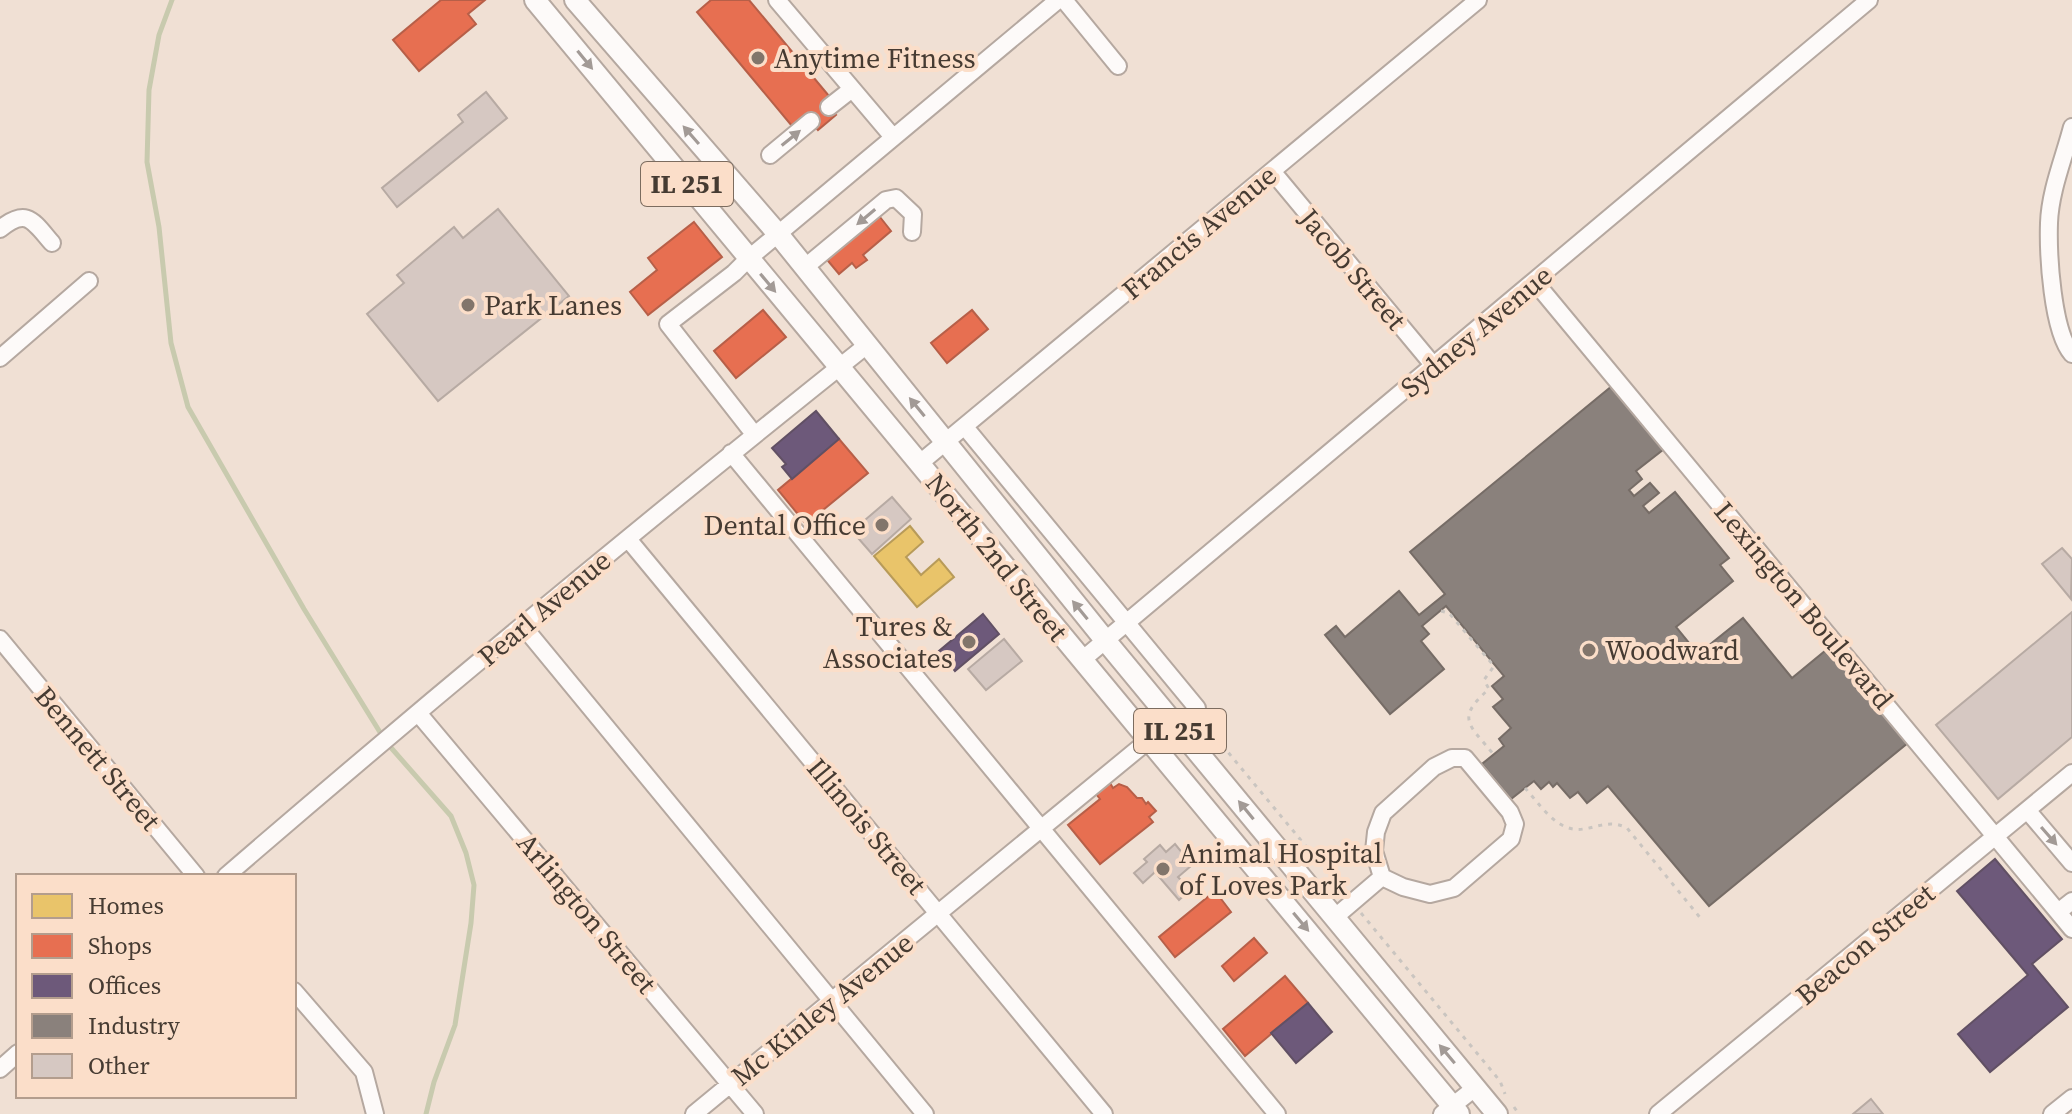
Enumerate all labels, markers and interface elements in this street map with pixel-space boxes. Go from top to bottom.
place label: Anytime Fitness [774,39,976,77]
marker: Anytime Fitness [749,49,767,67]
one-way arrow [576,50,593,70]
one-way arrow [683,125,700,145]
one-way arrow [780,130,800,147]
street label: Francis Avenue [1114,156,1284,308]
road number: IL 251 [641,162,733,206]
street label: Jacob Street [1290,199,1416,339]
one-way arrow [856,208,876,225]
street label: Sydney Avenue [1392,256,1560,406]
one-way arrow [759,272,776,292]
place label: Park Lanes [484,286,622,324]
marker: Park Lanes [459,296,477,314]
one-way arrow [909,398,926,418]
street label: North 2nd Street [917,465,1077,650]
street label: Lexington Boulevard [1706,493,1902,717]
place label: Dental Office [704,506,866,544]
marker: Dental Office [873,516,891,534]
street label: Pearl Avenue [470,541,618,675]
one-way arrow [1072,600,1089,620]
place label: Tures & Associates [823,607,953,677]
place label: Woodward [1605,631,1739,669]
marker: Tures & Associates [960,633,978,651]
marker: Woodward [1580,641,1598,659]
street label: Bennett Street [26,678,170,839]
road number: IL 251 [1134,709,1226,753]
street label: Illinois Street [799,750,936,903]
one-way arrow [1238,801,1255,821]
street label: Arlington Street [509,825,666,1002]
one-way arrow [2040,827,2058,846]
place label: Animal Hospital of Loves Park [1179,834,1382,904]
marker: Animal Hospital of Loves Park [1154,860,1172,878]
legend [16,874,296,1098]
street label: Beacon Street [1787,874,1943,1013]
text: Homes [88,889,164,922]
one-way arrow [1292,912,1309,932]
street label: Mc Kinley Avenue [723,924,921,1094]
text: Shops [88,929,152,962]
text: Offices [88,969,161,1002]
text: Industry [88,1009,180,1042]
one-way arrow [1439,1044,1456,1064]
text: Other [88,1049,150,1082]

